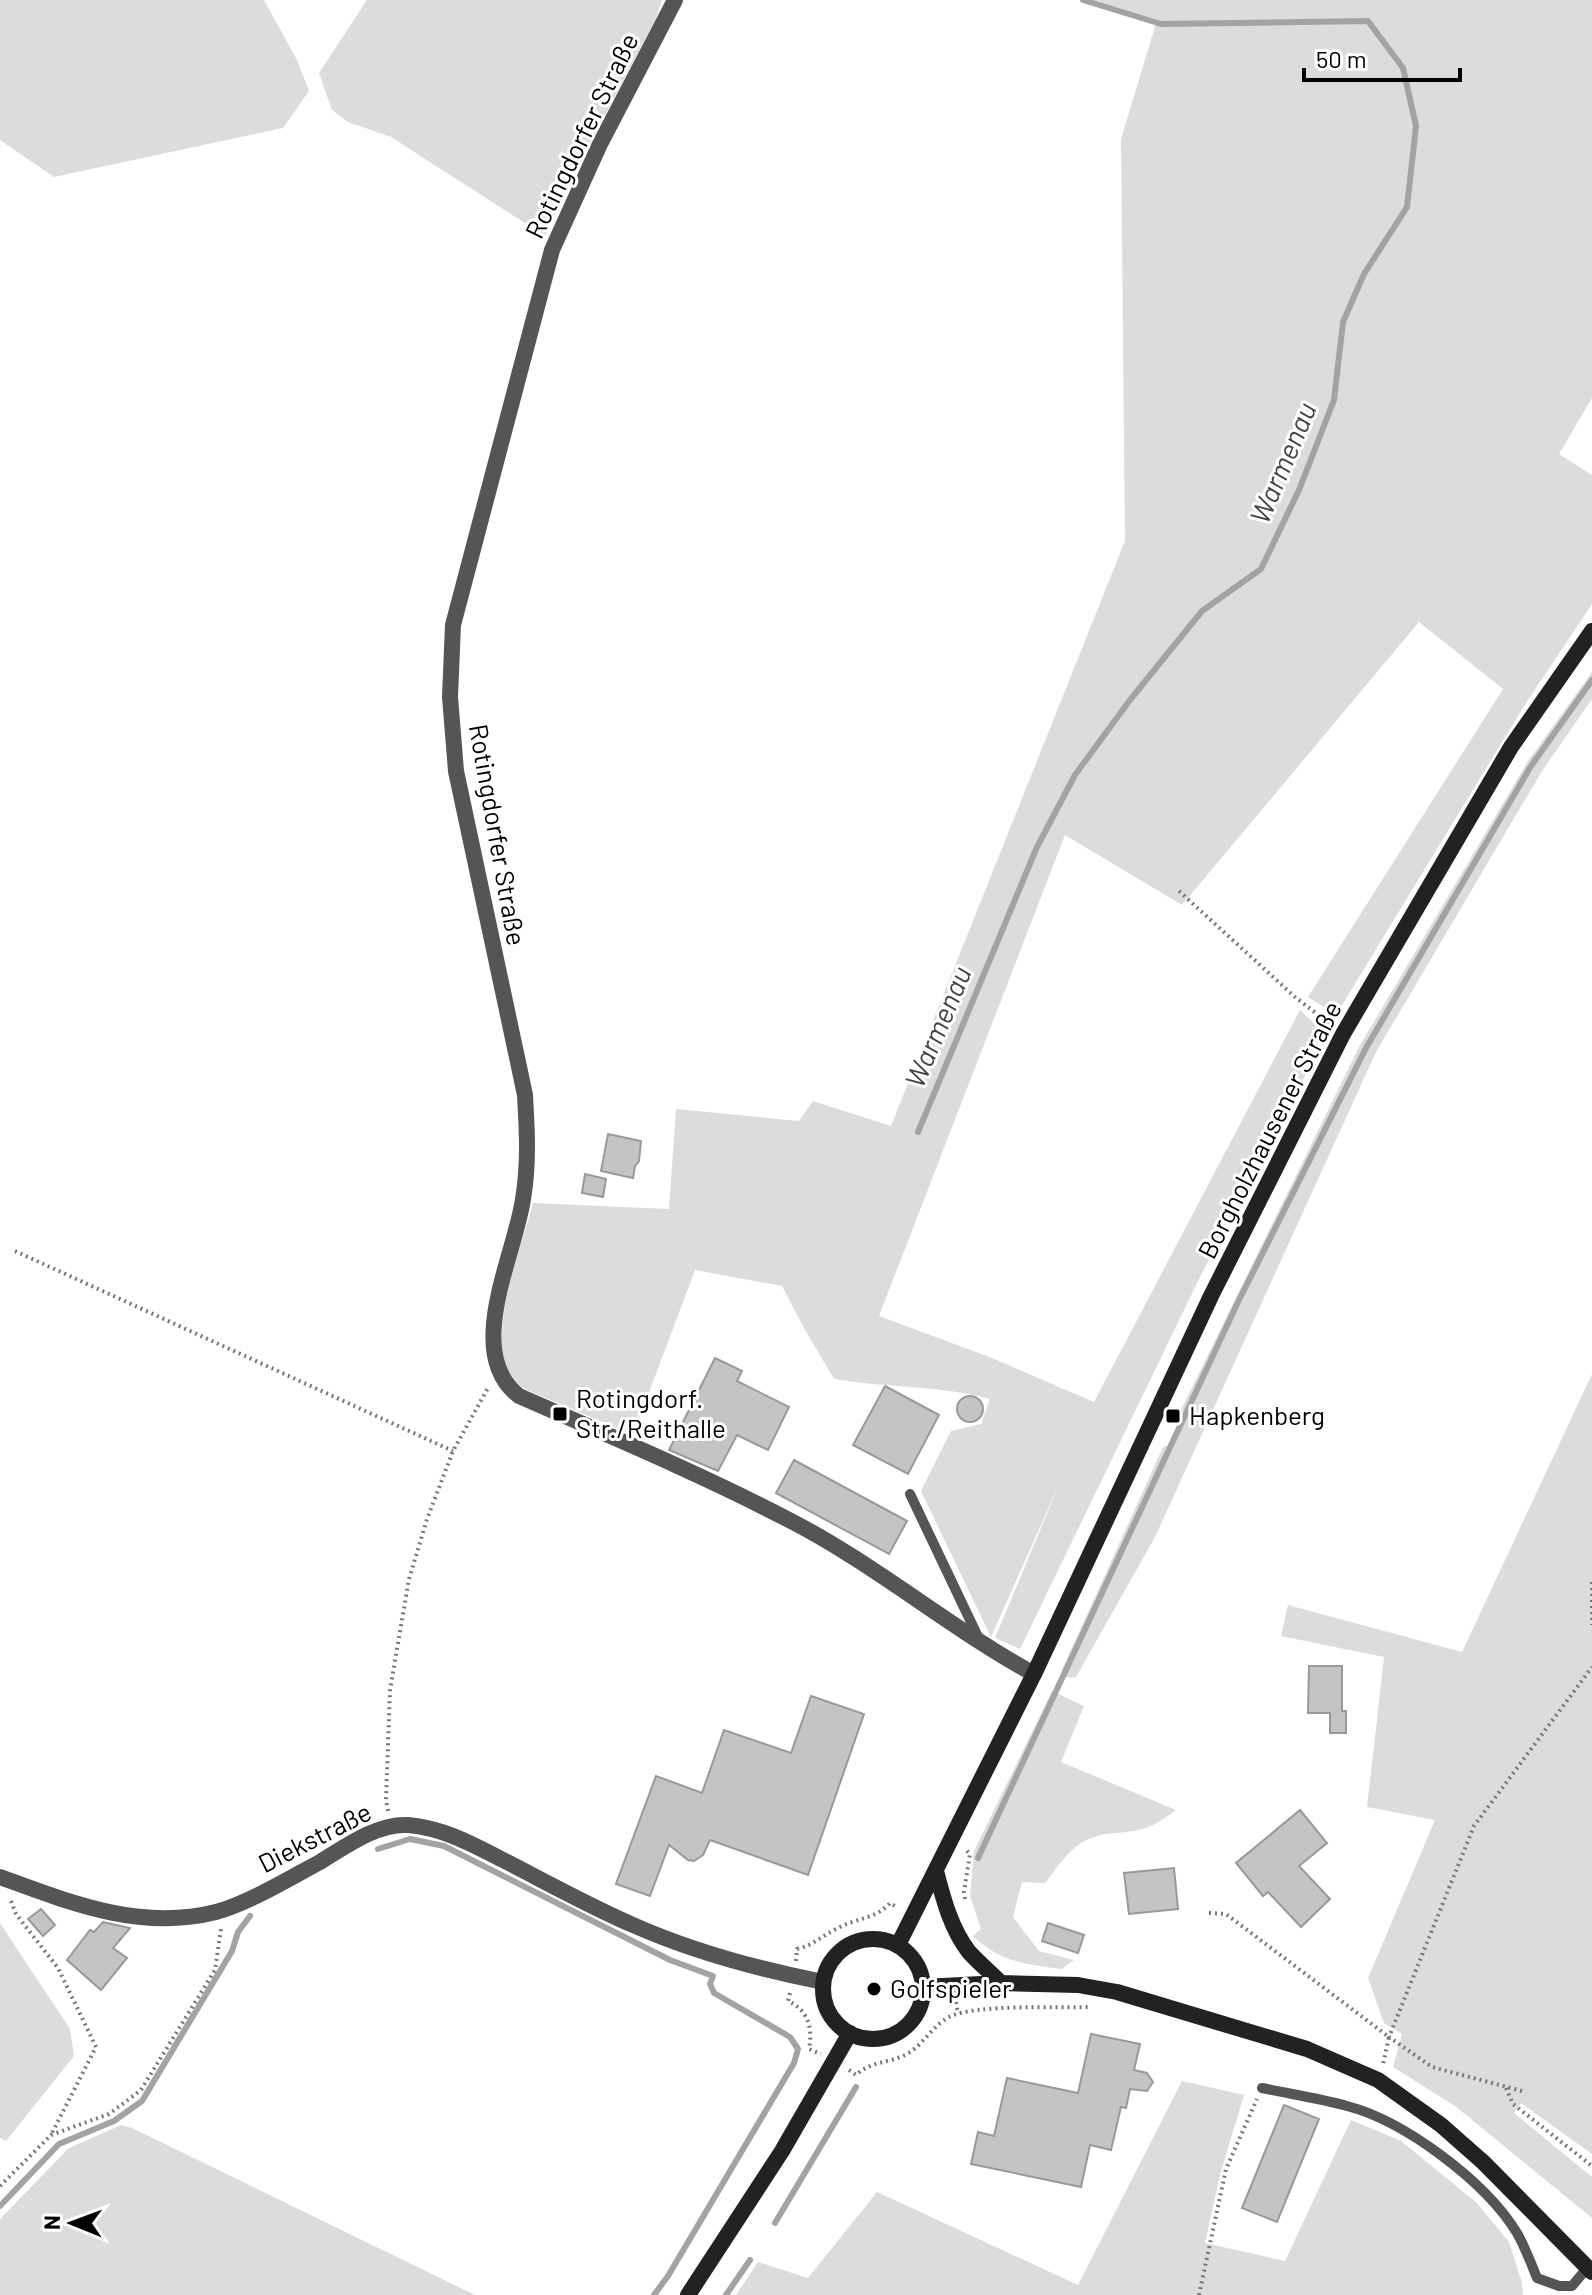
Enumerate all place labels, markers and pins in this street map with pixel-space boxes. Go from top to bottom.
place label: Rotingdorf. Str./Reithalle [576,1382,726,1443]
place label: Hapkenberg [1189,1399,1325,1430]
marker: Rotingdorf. Str./Reithalle [551,1405,569,1423]
marker: Hapkenberg [1164,1407,1182,1425]
place label: Golfspieler [890,1972,1012,2003]
marker: Golfspieler [865,1980,883,1998]

